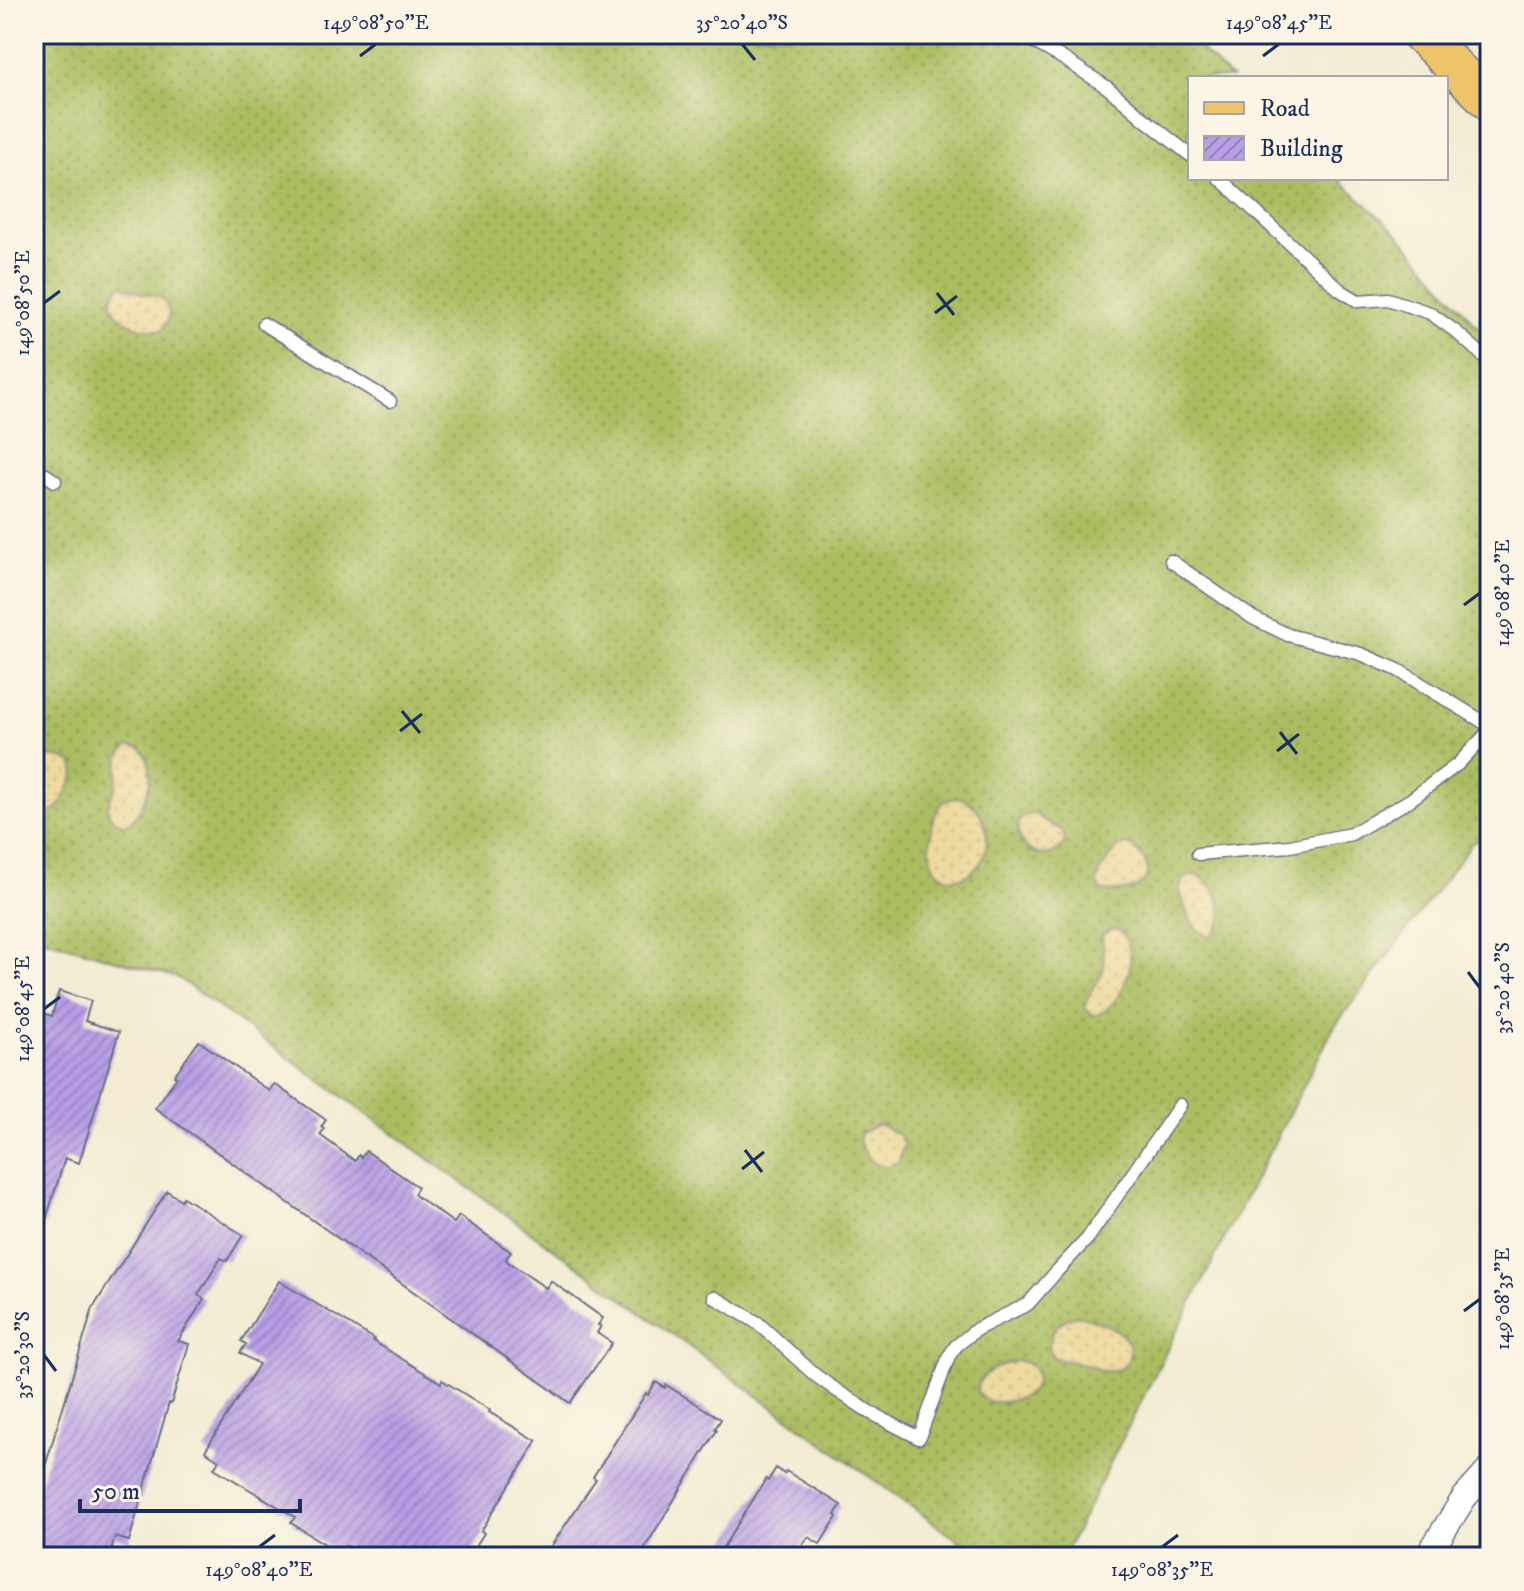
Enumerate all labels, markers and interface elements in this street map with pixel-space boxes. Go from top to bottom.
text: 149°08'50"E [323,11,429,36]
text: 35°20'40"S [696,11,788,36]
text: 149°08'45"E [1226,11,1332,36]
legend [1188,76,1448,180]
text: Road [1260,94,1310,124]
text: Building [1260,134,1343,164]
text: 149°08'50"E [11,250,36,356]
text: 149°08'40"E [1491,539,1516,647]
text: 35°20'40"S [1491,942,1516,1034]
text: 149°08'45"E [11,956,36,1062]
text: 149°08'35"E [1491,1248,1516,1350]
text: 35°20'30"S [11,1311,36,1399]
scale bar [80,1463,300,1513]
text: 50 m [92,1477,140,1507]
text: 149°08'40"E [205,1558,313,1583]
text: 149°08'35"E [1111,1558,1213,1583]

